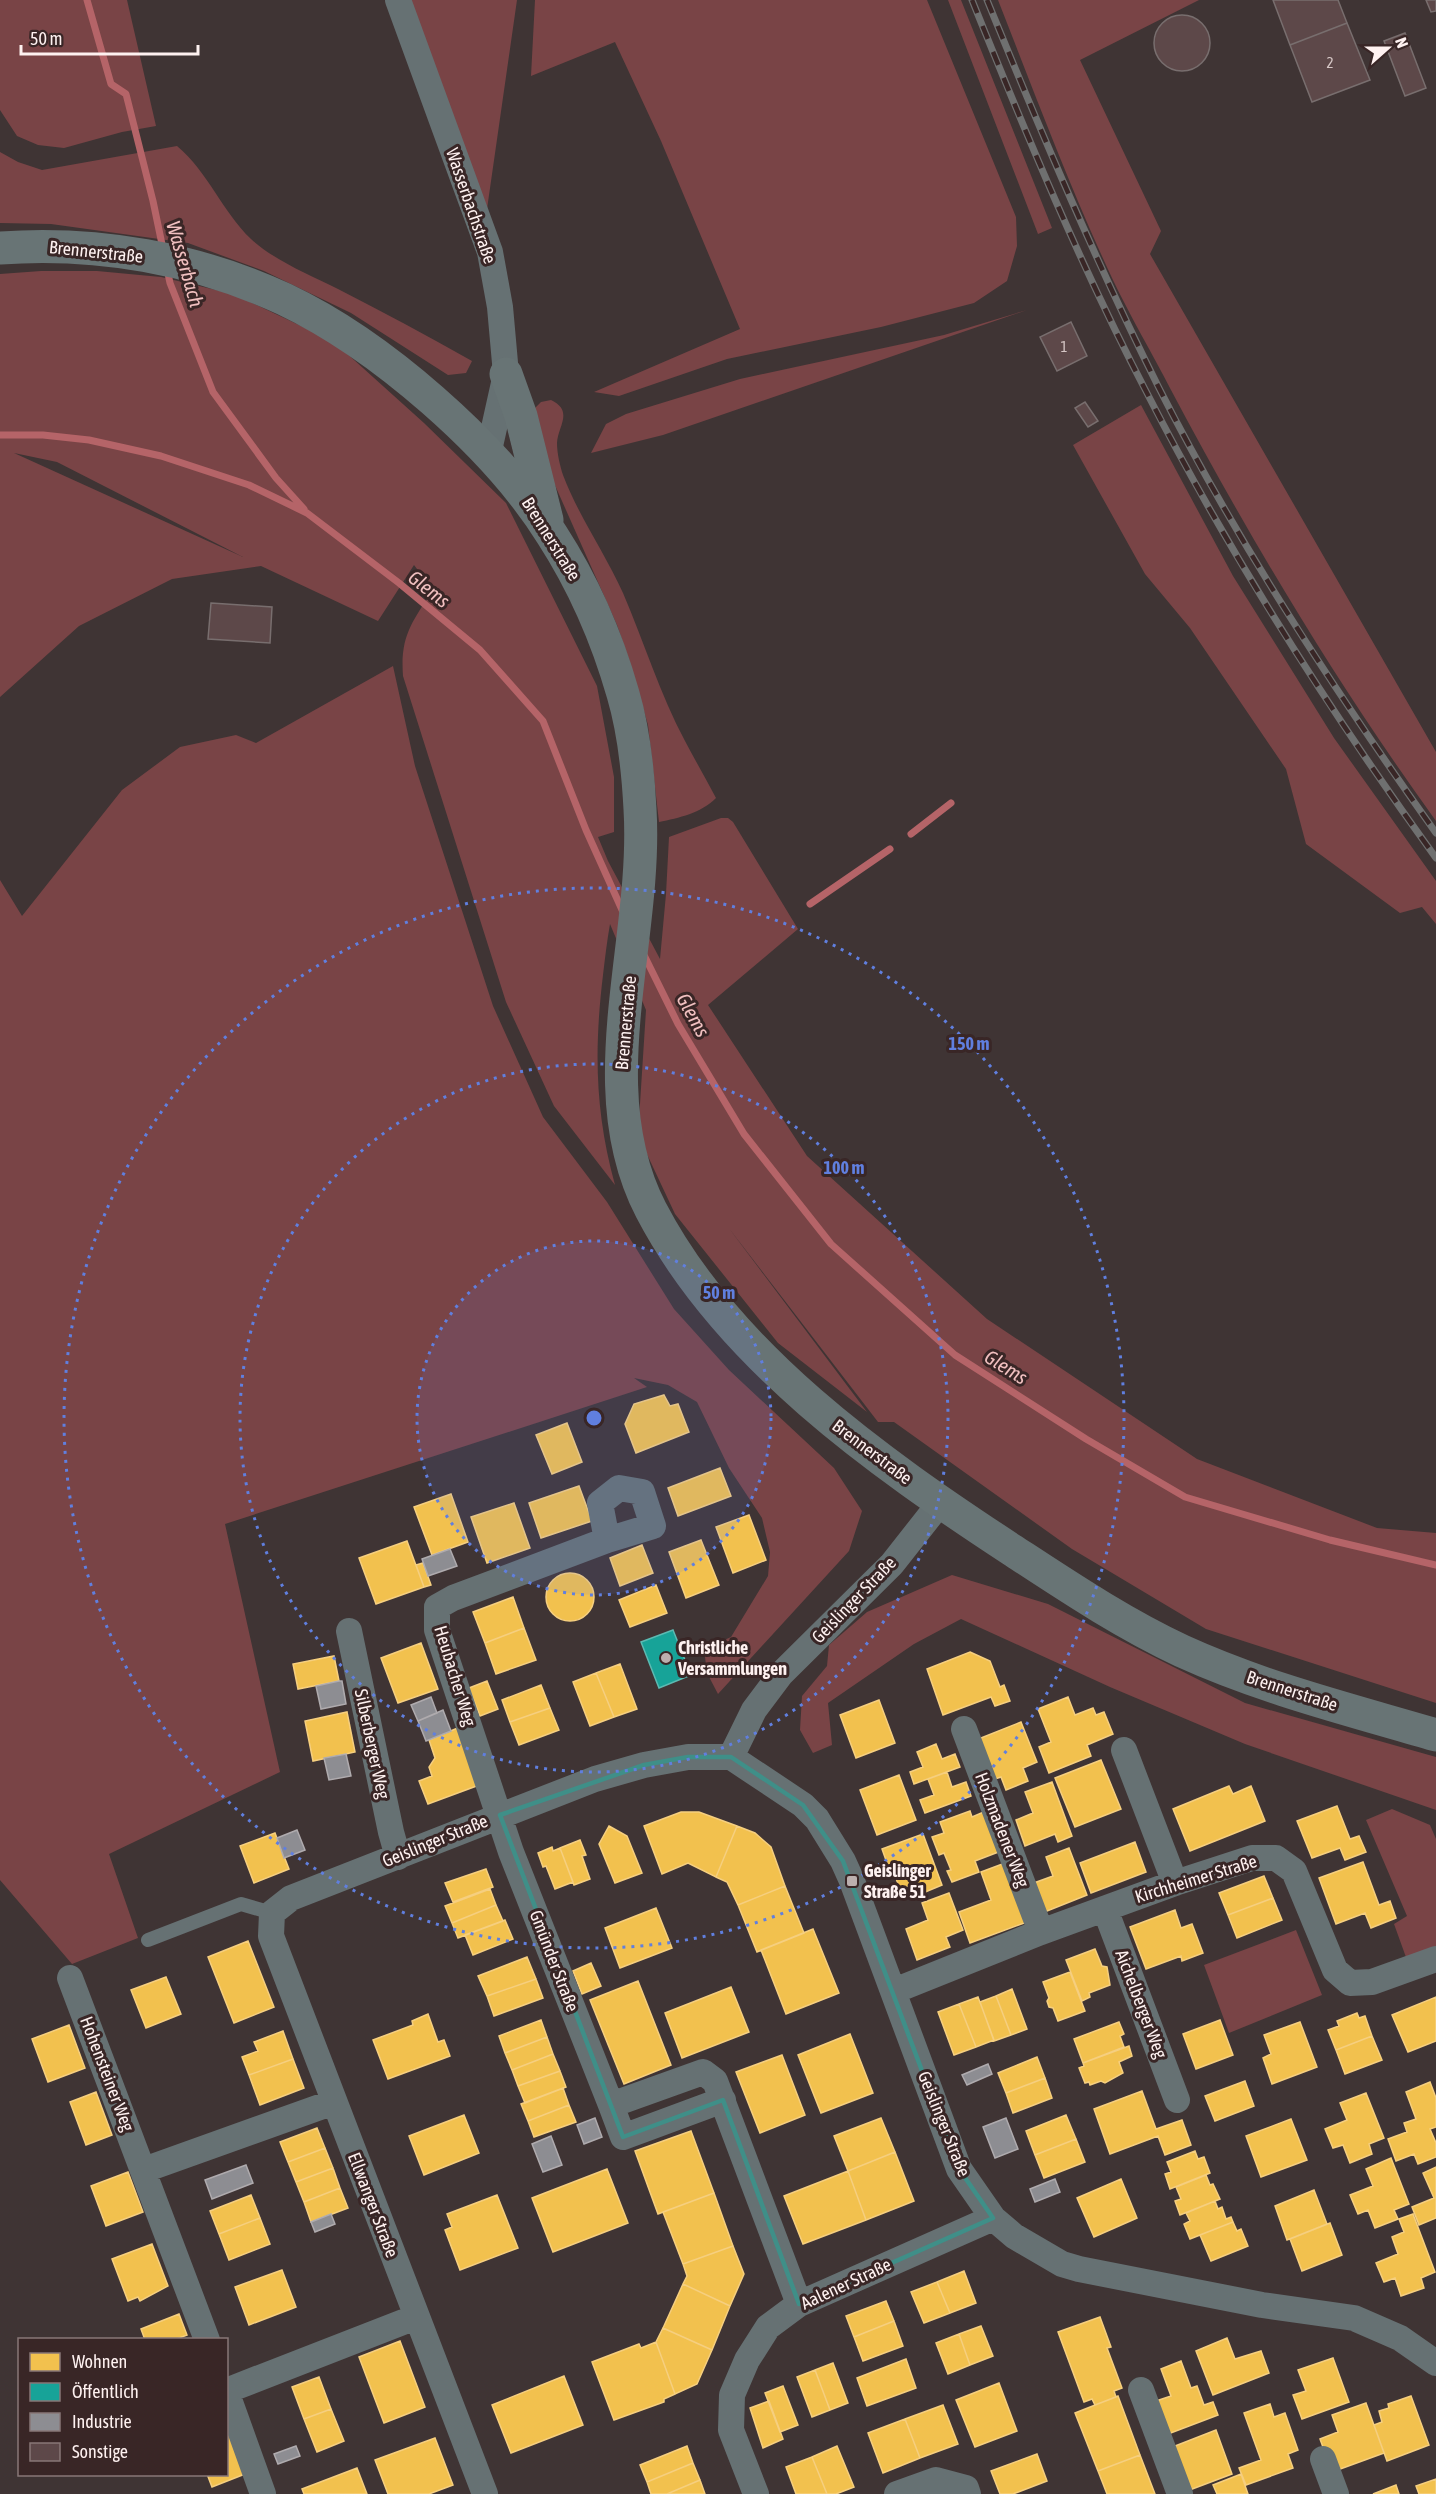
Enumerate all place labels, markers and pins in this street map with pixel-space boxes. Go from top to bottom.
centre of rings [584,1408,604,1428]
place label: Christliche Versammlungen [677,1637,787,1679]
marker: Christliche Versammlungen [659,1651,673,1665]
place label: Geislinger Straße 51 [864,1860,931,1902]
marker: Geislinger Straße 51 [845,1874,859,1888]

